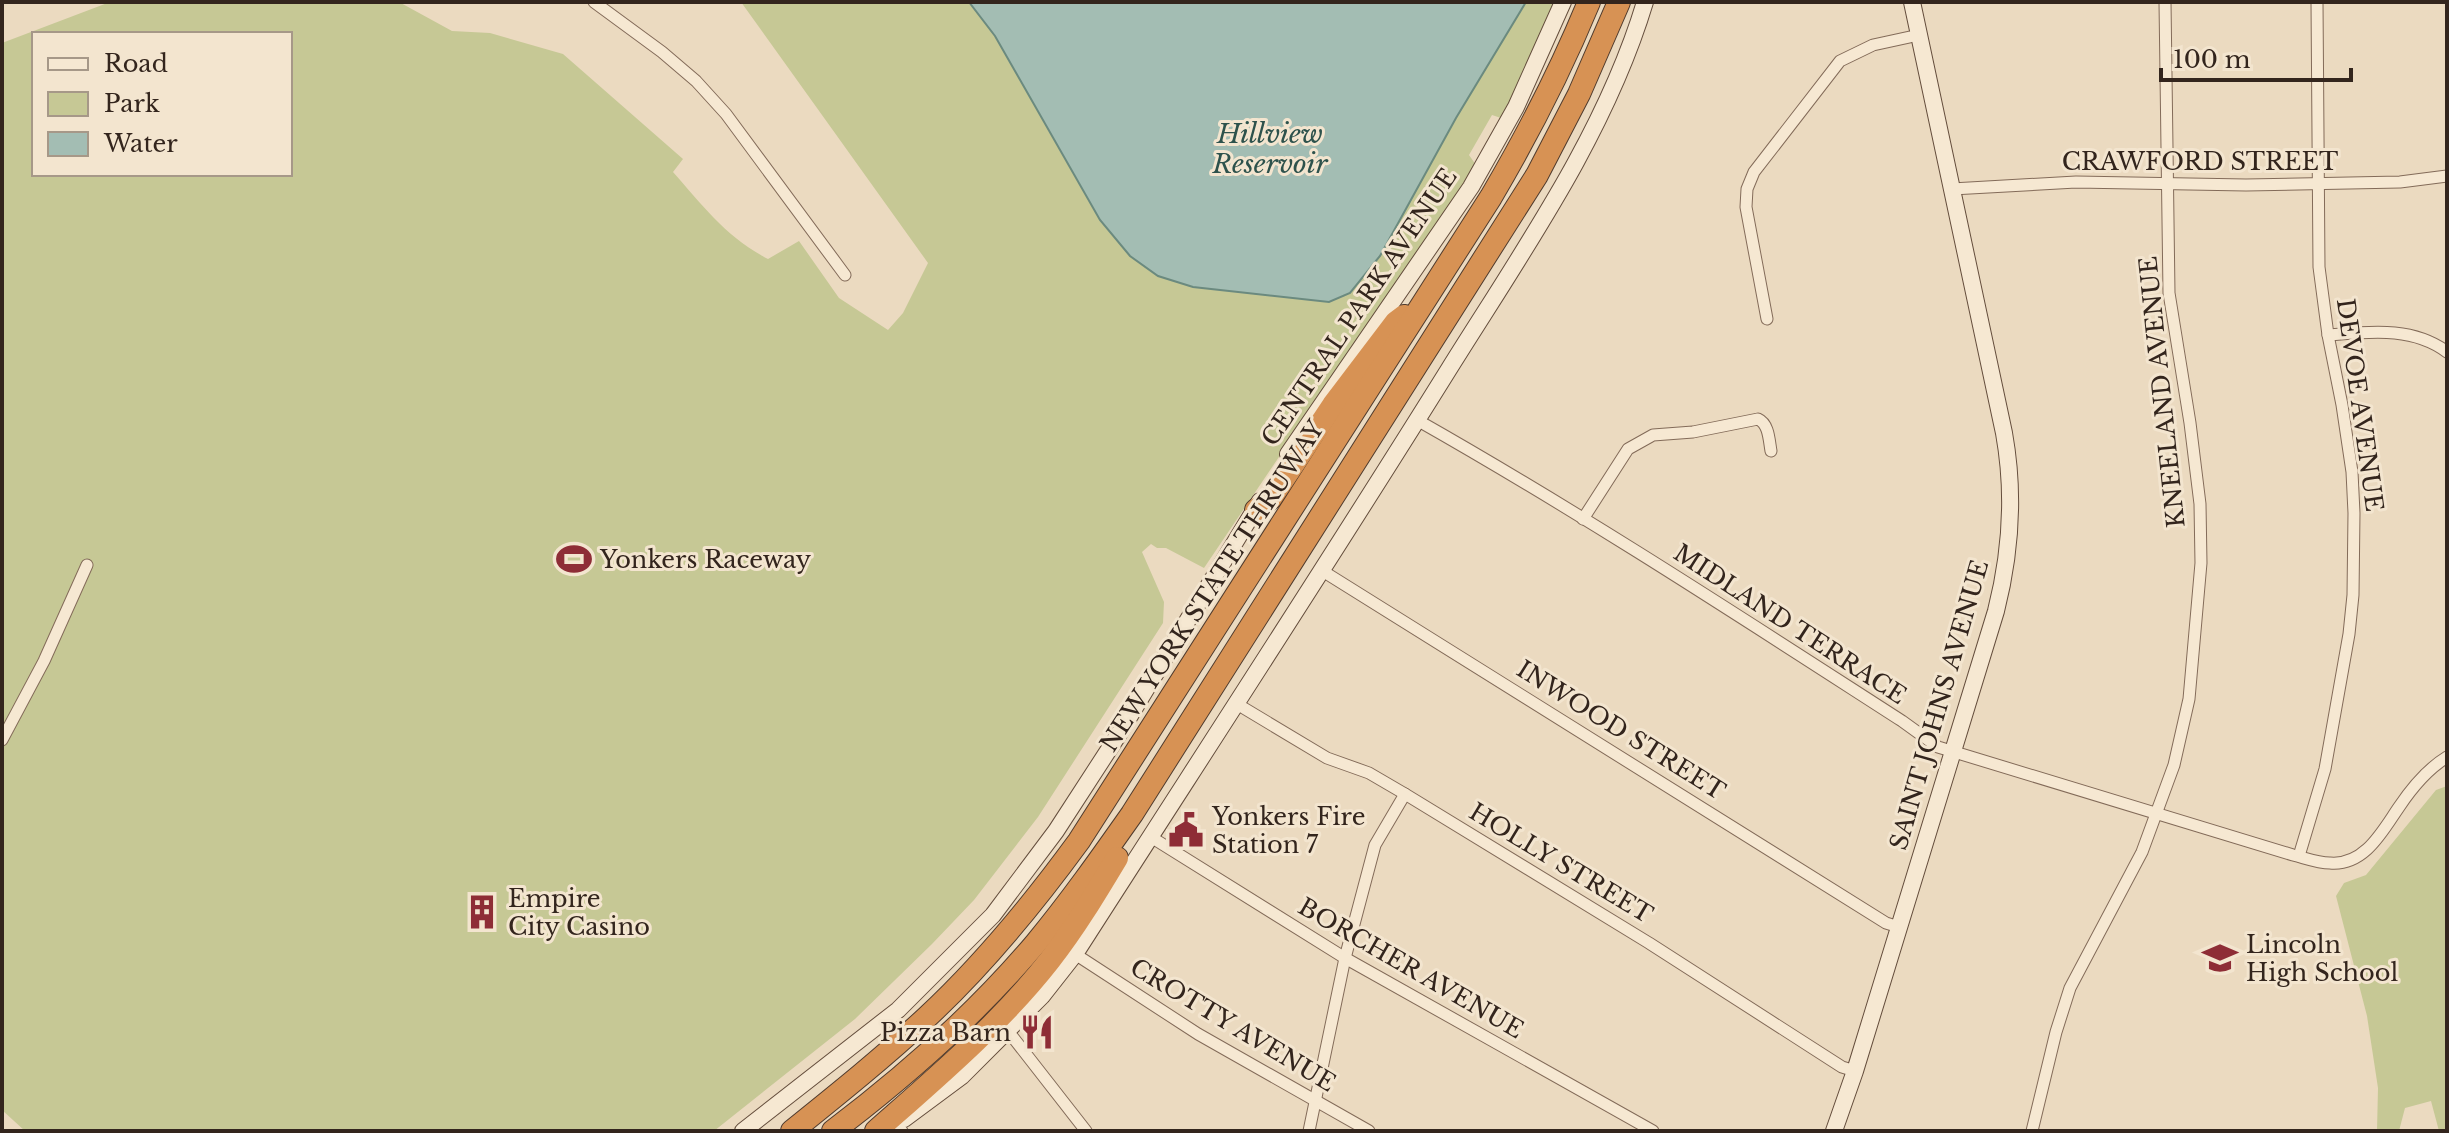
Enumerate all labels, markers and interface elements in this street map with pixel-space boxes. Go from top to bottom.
legend [32,32,292,176]
scale bar [2161,32,2351,82]
text: 100 m [2173,45,2251,74]
text: Road [104,49,168,78]
text: Park [104,89,160,118]
water label: Hillview Reservoir [1212,118,1328,180]
text: Water [103,129,178,158]
street label: CRAWFORD STREET [2062,147,2338,176]
street label: CENTRAL PARK AVENUE [1255,163,1463,451]
street label: KNEELAND AVENUE [2133,255,2191,529]
street label: DEVOE AVENUE [2331,297,2389,513]
street label: NEW YORK STATE THRUWAY [1094,415,1330,757]
street label: MIDLAND TERRACE [1668,538,1912,710]
sports icon: Yonkers Raceway [555,540,593,578]
place label: Yonkers Raceway [599,545,812,574]
street label: SAINT JOHNS AVENUE [1884,557,1994,853]
street label: INWOOD STREET [1512,654,1730,806]
street label: HOLLY STREET [1464,797,1658,929]
place label: Yonkers Fire Station 7 [1211,802,1365,859]
public building icon: Yonkers Fire Station 7 [1167,811,1205,849]
place label: Empire City Casino [508,884,650,941]
street label: BORCHER AVENUE [1293,892,1529,1044]
building icon: Empire City Casino [463,893,501,931]
place label: Lincoln High School [2246,930,2398,987]
school or university icon: Lincoln High School [2201,939,2239,977]
street label: CROTTY AVENUE [1125,952,1341,1098]
restaurant icon: Pizza Barn [1018,1013,1056,1051]
place label: Pizza Barn [880,1018,1011,1047]

